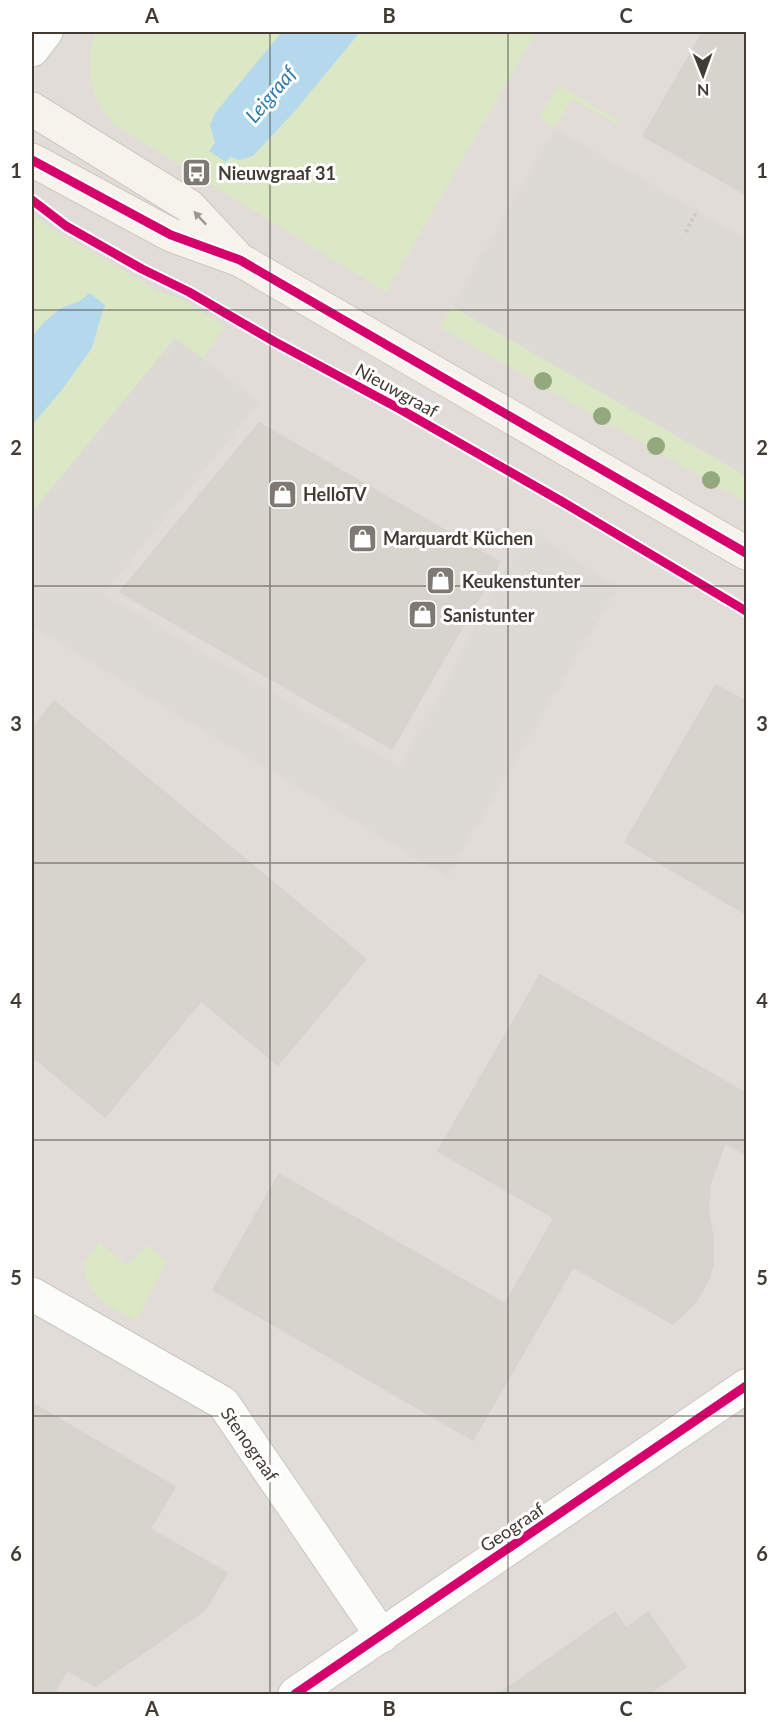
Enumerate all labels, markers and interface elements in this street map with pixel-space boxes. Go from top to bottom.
text: A [144,3,159,27]
text: B [382,3,396,27]
text: C [619,3,633,27]
north arrow [673,45,733,105]
water label: Leigraaf [240,60,301,127]
text: N [697,81,710,100]
bus stop icon: Nieuwgraaf 31 [181,157,213,189]
text: 1 [10,158,22,182]
text: 1 [756,158,768,182]
place label: Nieuwgraaf 31 [218,162,336,184]
one-way arrow [193,210,207,225]
street label: Nieuwgraaf [352,358,443,422]
text: 2 [10,435,22,459]
text: 2 [756,435,768,459]
shop icon: HelloTV [266,478,298,510]
place label: HelloTV [303,483,367,505]
shop icon: Marquardt Küchen [346,522,378,554]
place label: Marquardt Küchen [383,527,533,549]
shop icon: Keukenstunter [425,565,457,597]
place label: Keukenstunter [462,570,580,592]
shop icon: Sanistunter [406,599,438,631]
place label: Sanistunter [443,604,535,626]
text: 3 [10,711,22,735]
text: 3 [756,711,768,735]
text: 4 [10,988,22,1012]
text: 4 [756,988,768,1012]
text: 5 [10,1265,22,1289]
text: 5 [756,1265,768,1289]
street label: Stenograaf [217,1403,284,1486]
street label: Geograaf [476,1497,549,1556]
text: 6 [10,1541,22,1565]
text: 6 [756,1541,768,1565]
text: A [144,1696,159,1720]
text: B [382,1696,396,1720]
text: C [619,1696,633,1720]

